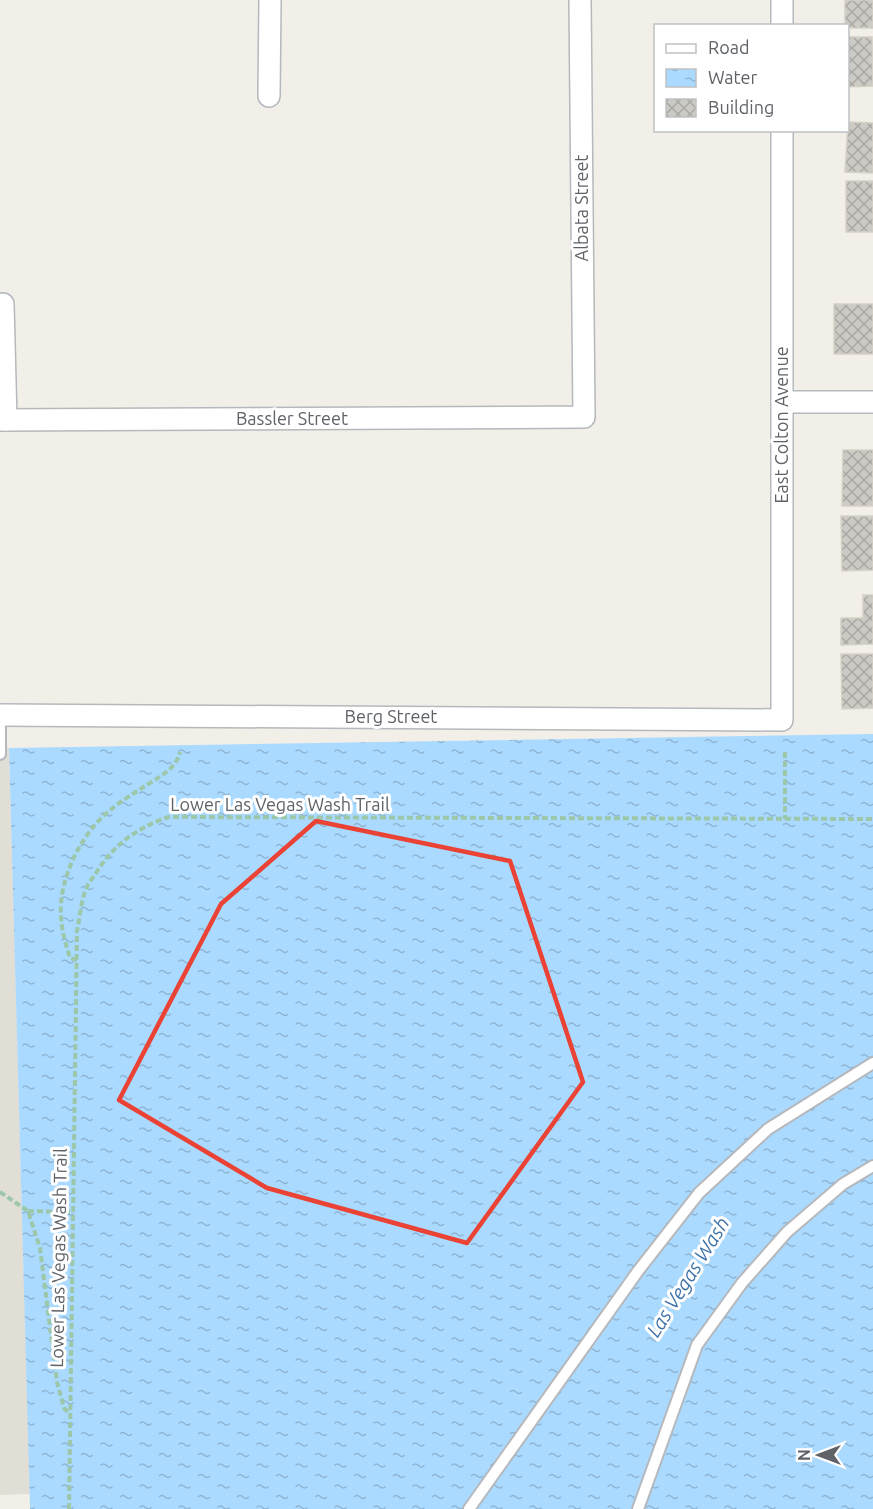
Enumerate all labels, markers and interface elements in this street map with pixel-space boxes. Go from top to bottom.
legend [654,24,849,132]
text: Road [708,37,750,57]
text: Water [708,67,758,87]
text: Building [708,97,774,117]
street label: Albata Street [571,155,591,261]
street label: East Colton Avenue [771,346,791,504]
street label: Bassler Street [236,408,348,428]
street label: Berg Street [345,706,437,726]
street label: Lower Las Vegas Wash Trail [170,794,390,814]
street label: Lower Las Vegas Wash Trail [46,1148,70,1368]
water label: Las Vegas Wash [641,1213,734,1341]
north arrow [789,1425,849,1485]
text: N [795,1449,813,1461]

